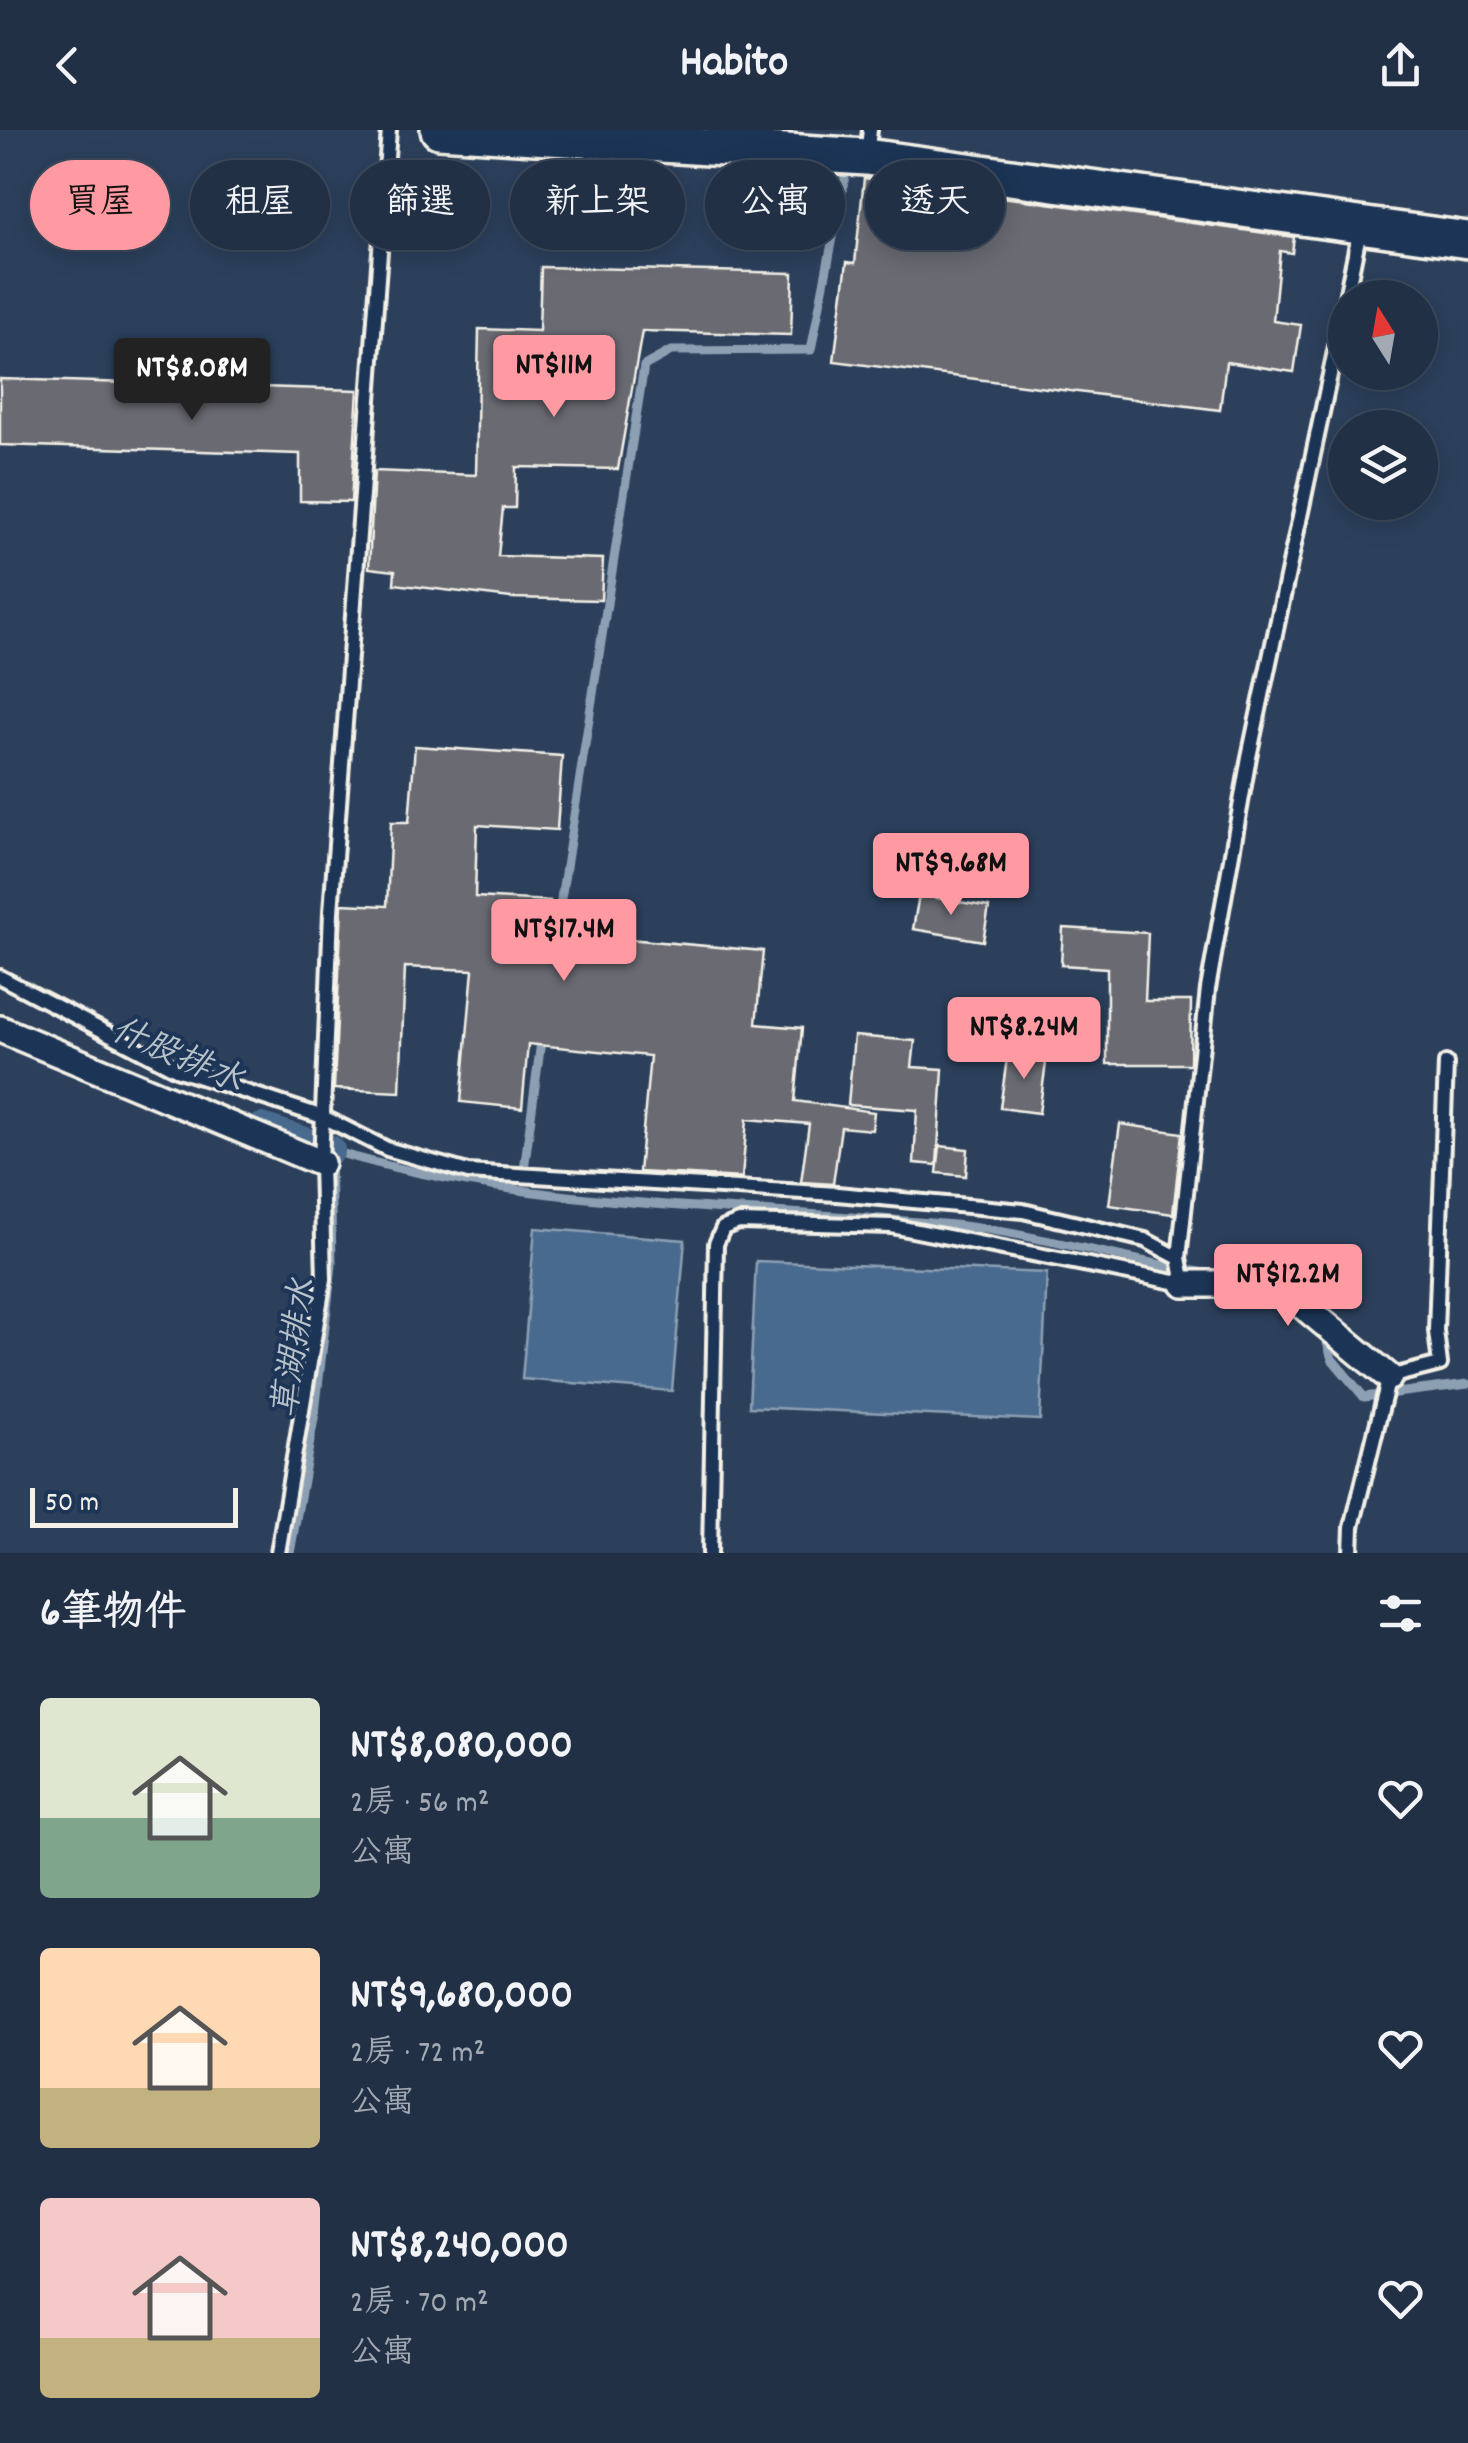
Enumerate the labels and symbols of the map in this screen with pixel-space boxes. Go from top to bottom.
north arrow [1328,280,1438,390]
pin: NT$11M [473,335,635,420]
pin: NT$8.08M [89,338,295,423]
pin: NT$9.68M [848,833,1054,918]
pin: NT$17.4M [461,899,667,984]
pin: NT$8.24M [921,997,1127,1082]
water label: 什股排水 [102,1007,251,1108]
pin: NT$12.2M [1185,1244,1391,1329]
water label: 草湖排水 [262,1275,332,1422]
scale bar [30,1483,238,1528]

